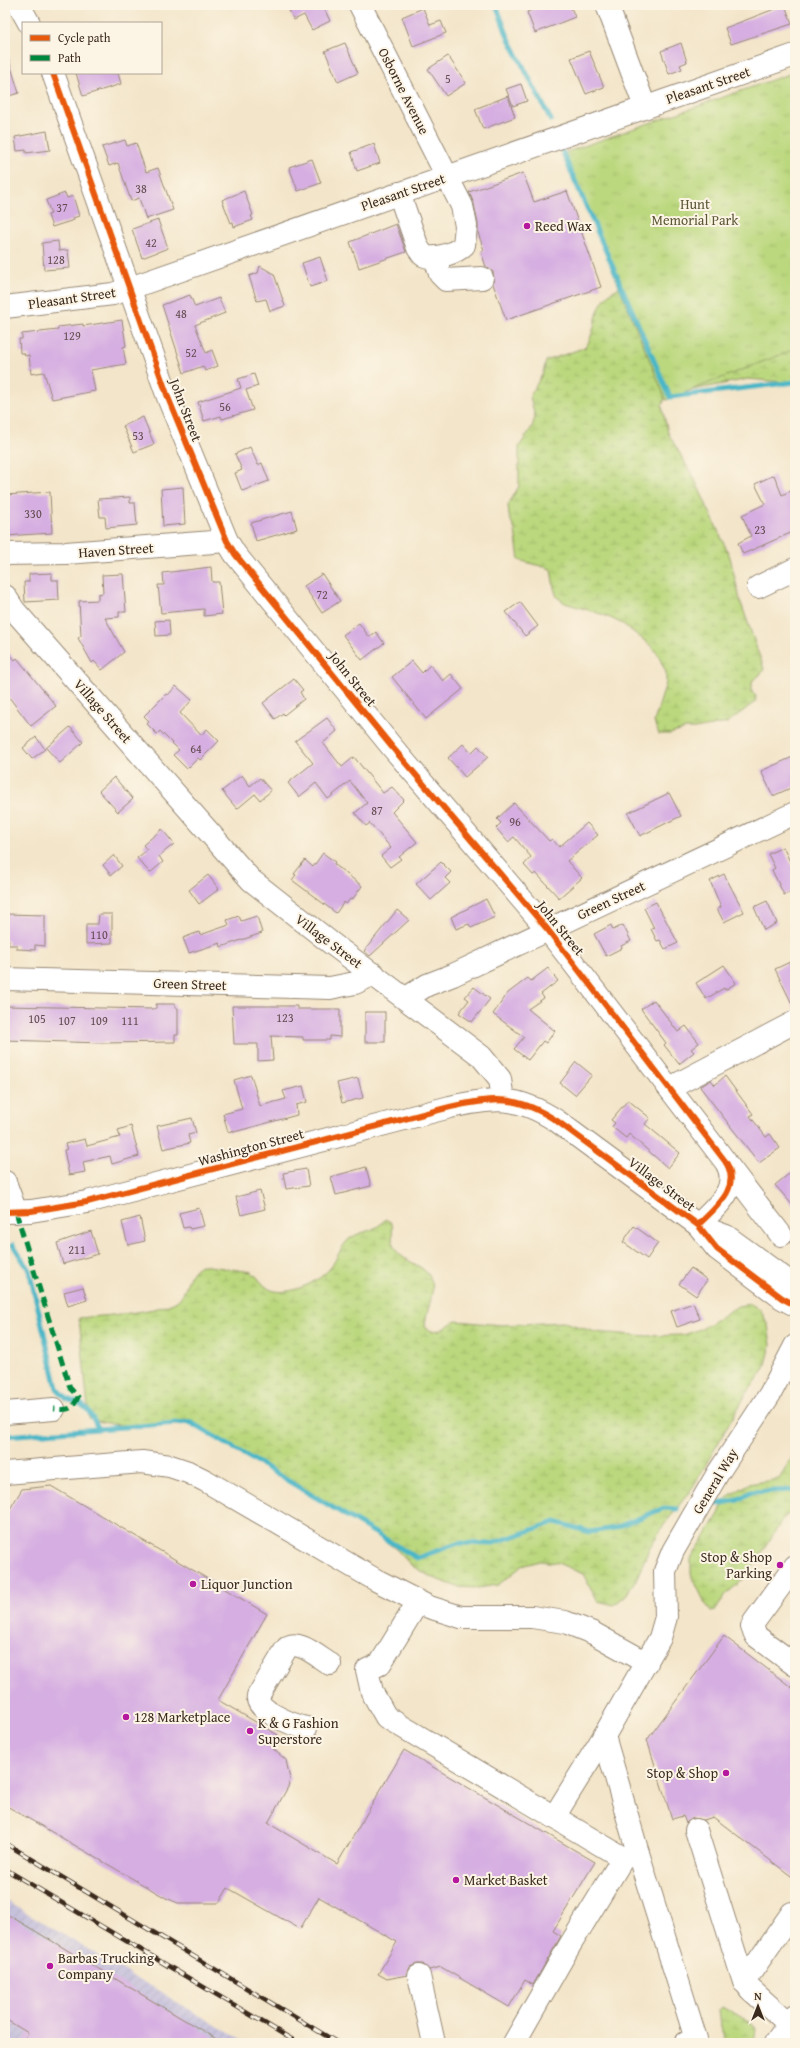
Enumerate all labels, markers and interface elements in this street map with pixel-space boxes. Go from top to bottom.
legend [22,22,162,74]
text: Cycle path [58,29,111,46]
street label: Osborne Avenue [374,44,435,138]
text: Path [58,49,81,66]
street label: Pleasant Street [663,61,753,109]
house number: 5 [445,70,451,87]
street label: Pleasant Street [358,168,448,216]
house number: 38 [135,180,147,197]
park label: Hunt Memorial Park [652,194,739,230]
house number: 37 [56,199,68,216]
place label: Reed Wax [535,216,593,236]
marker: Reed Wax [522,221,532,231]
house number: 42 [145,234,157,251]
house number: 128 [47,251,65,268]
street label: Pleasant Street [27,282,117,314]
house number: 48 [175,305,187,322]
house number: 129 [63,327,81,344]
house number: 52 [185,344,197,361]
street label: John Street [164,374,207,444]
house number: 56 [219,398,231,415]
house number: 53 [132,427,144,444]
house number: 330 [24,505,42,522]
house number: 23 [754,521,766,538]
street label: Haven Street [78,537,154,563]
house number: 72 [316,586,328,603]
street label: John Street [323,646,382,711]
street label: Village Street [69,674,137,748]
house number: 64 [190,740,202,757]
house number: 87 [371,802,383,819]
house number: 96 [509,813,521,830]
street label: Green Street [574,875,648,925]
street label: John Street [531,895,590,960]
street label: Village Street [291,909,367,973]
house number: 110 [90,926,108,943]
street label: Green Street [153,973,227,995]
house number: 123 [276,1009,294,1026]
house number: 105 [28,1010,46,1027]
house number: 107 [58,1012,76,1029]
house number: 109 [90,1012,108,1029]
house number: 111 [121,1012,139,1029]
street label: Washington Street [196,1123,306,1171]
street label: Village Street [624,1152,700,1216]
house number: 211 [68,1241,86,1258]
street label: General Way [688,1444,743,1518]
place label: Stop & Shop Parking [701,1547,772,1583]
marker: Stop & Shop Parking [775,1560,785,1570]
place label: Liquor Junction [201,1574,293,1594]
marker: Liquor Junction [188,1579,198,1589]
place label: 128 Marketplace [134,1707,231,1727]
marker: 128 Marketplace [121,1712,131,1722]
place label: K & G Fashion Superstore [258,1713,339,1749]
marker: K & G Fashion Superstore [245,1726,255,1736]
place label: Stop & Shop [647,1763,718,1783]
marker: Stop & Shop [721,1768,731,1778]
place label: Market Basket [464,1870,548,1890]
marker: Market Basket [451,1875,461,1885]
place label: Barbas Trucking Company [58,1948,154,1984]
marker: Barbas Trucking Company [45,1961,55,1971]
north arrow [738,1986,778,2026]
text: N [754,1988,762,2004]

